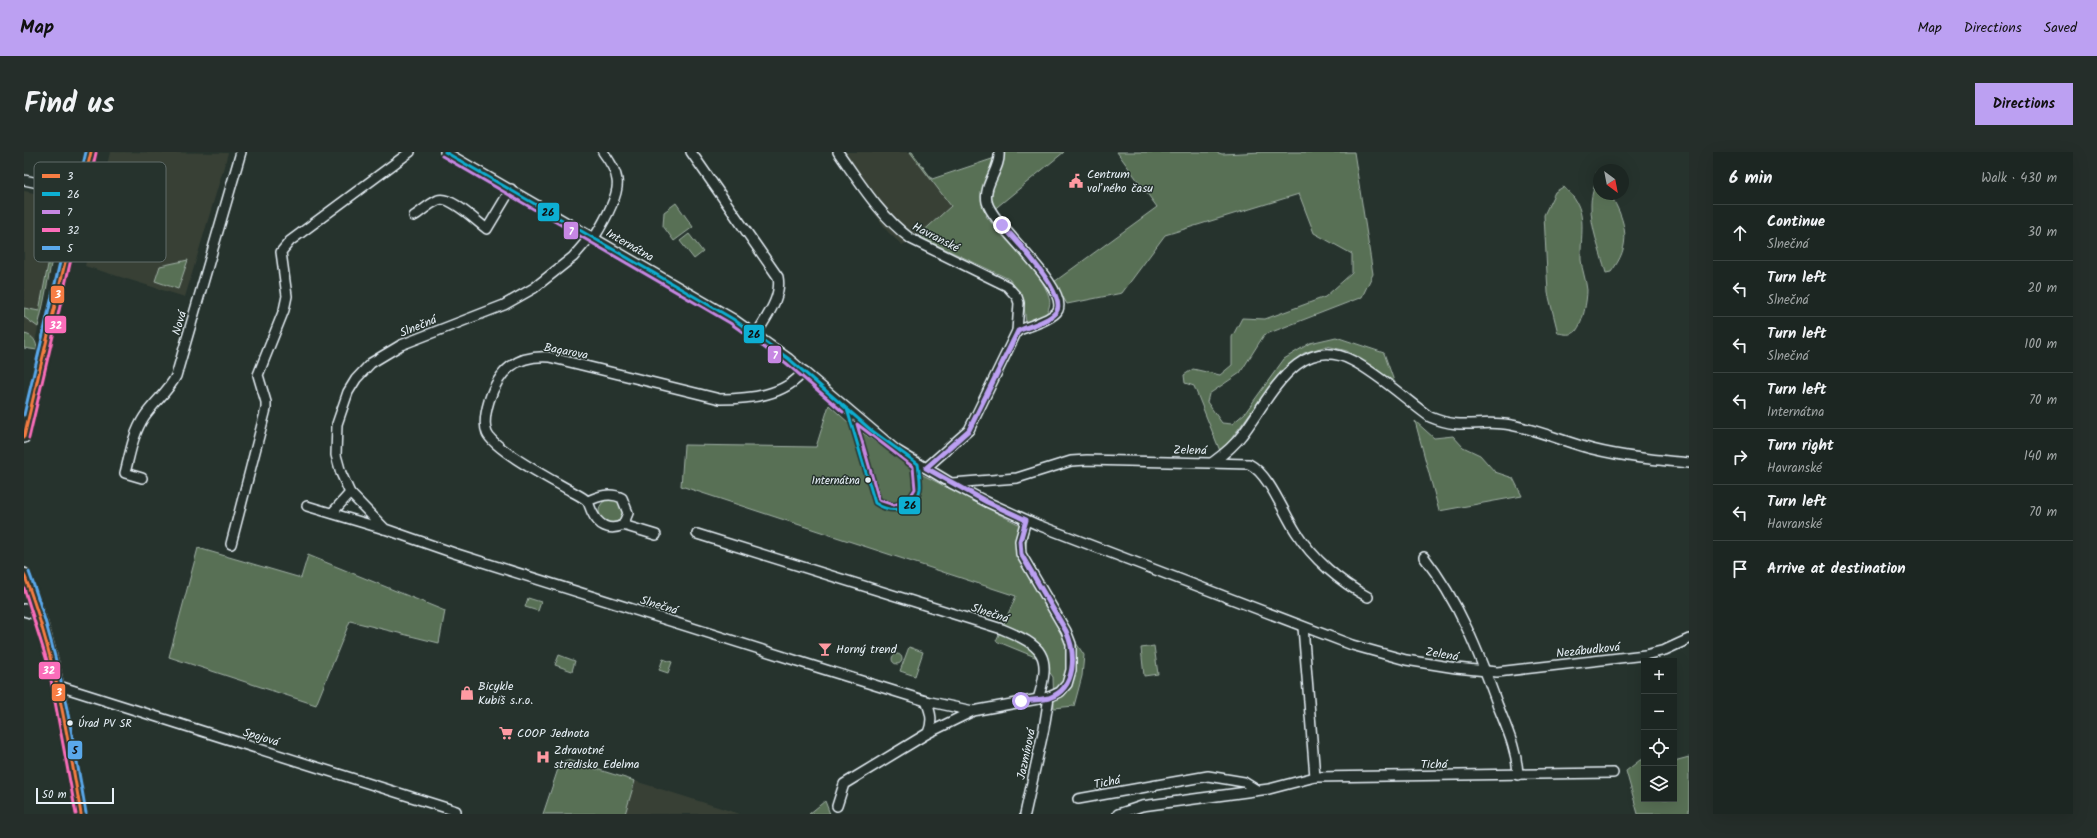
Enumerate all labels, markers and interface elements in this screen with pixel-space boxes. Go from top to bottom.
text: Map [20,13,54,43]
text: Map [1917,17,1942,39]
text: Directions [1964,17,2022,39]
text: Saved [2044,17,2077,39]
text: Find us [24,82,115,127]
button: Directions [1975,83,2073,125]
legend [34,162,166,262]
north arrow [1593,164,1629,200]
place label: Centrum voľného času [1087,165,1153,198]
text: 6 min [1729,165,1773,192]
text: 3 [67,168,73,186]
text: Walk · 430 m [1981,168,2057,189]
public building icon: Centrum voľného času [1068,173,1084,189]
text: 26 [67,186,80,204]
line badge: 26 [537,202,560,222]
text: 7 [67,204,73,222]
text: 26 [542,204,554,222]
text: Continue [1767,210,1825,234]
route end [993,216,1011,234]
street label: Havranské [909,217,963,258]
line badge: 7 [563,221,579,240]
text: 32 [67,222,80,240]
icon: ahead [1729,222,1751,244]
text: 30 m [2028,222,2057,243]
text: 7 [568,223,574,241]
street label: Internátna [602,224,658,267]
text: Slnečná [1767,234,1809,255]
text: 5 [67,240,74,258]
text: Turn left [1767,266,1827,290]
icon: left [1729,278,1751,300]
text: 20 m [2027,278,2057,299]
line badge: 3 [50,285,65,304]
text: 3 [54,286,61,304]
text: Slnečná [1767,290,1809,311]
street label: Nová [167,308,192,337]
street label: Slnečná [397,310,441,342]
line badge: 32 [44,315,67,334]
text: 32 [49,317,62,335]
text: Turn left [1767,322,1827,346]
line badge: 26 [743,324,765,344]
text: 26 [748,326,760,344]
icon: left [1729,334,1751,356]
text: 100 m [2024,334,2057,355]
street label: Bagarova [542,338,590,365]
line badge: 7 [767,345,782,364]
text: Slnečná [1767,346,1809,367]
text: 7 [772,347,778,365]
text: Turn left [1767,378,1827,402]
icon: left [1729,390,1751,412]
text: 70 m [2029,390,2057,411]
text: Internátna [1767,402,1824,423]
text: Turn right [1767,434,1834,458]
street label: Zelená [1173,441,1208,460]
icon: right [1729,446,1751,468]
text: 140 m [2024,446,2057,467]
text: Havranské [1767,458,1822,479]
place label: Internátna [812,472,860,490]
marker: Internátna [863,475,873,485]
text: Turn left [1767,490,1827,514]
line badge: 26 [898,496,921,515]
text: 26 [904,497,916,515]
icon: left [1729,502,1751,524]
text: 70 m [2029,502,2057,523]
text: Havranské [1767,514,1822,535]
text: Arrive at destination [1767,557,1906,581]
icon: arrive [1729,558,1751,580]
street label: Slnečná [638,591,681,621]
street label: Slnečná [969,598,1012,629]
street label: Nezábudková [1555,638,1622,663]
place label: Horný trend [836,640,898,659]
bar icon: Horný trend [817,641,833,657]
street label: Zelená [1424,643,1461,667]
map controls [1641,658,1677,802]
button: + [1641,658,1677,694]
line badge: 32 [38,661,61,680]
text: 32 [42,662,55,680]
place label: Bicykle Kubiš s.r.o. [478,677,533,710]
line badge: 3 [51,683,66,702]
text: 3 [55,684,62,702]
shop icon: Bicykle Kubiš s.r.o. [459,685,475,701]
route start [1012,692,1030,710]
button: − [1641,694,1677,730]
place label: Úrad PV SR [78,715,132,733]
marker: Úrad PV SR [65,718,75,728]
street label: Spojová [240,723,282,752]
place label: COOP Jednota [517,724,590,743]
supermarket icon: COOP Jednota [498,725,514,741]
street label: Jazmínová [1012,726,1041,781]
button: locate [1641,730,1677,766]
line badge: 5 [67,740,83,760]
place label: Zdravotné stredisko Edelma [554,741,640,774]
text: 5 [71,742,79,760]
hospital icon: Zdravotné stredisko Edelma [535,749,551,765]
street label: Tichá [1421,755,1449,774]
button: layers [1641,766,1677,802]
street label: Tichá [1092,770,1123,794]
scale bar [36,786,114,805]
text: 50 m [42,786,67,804]

